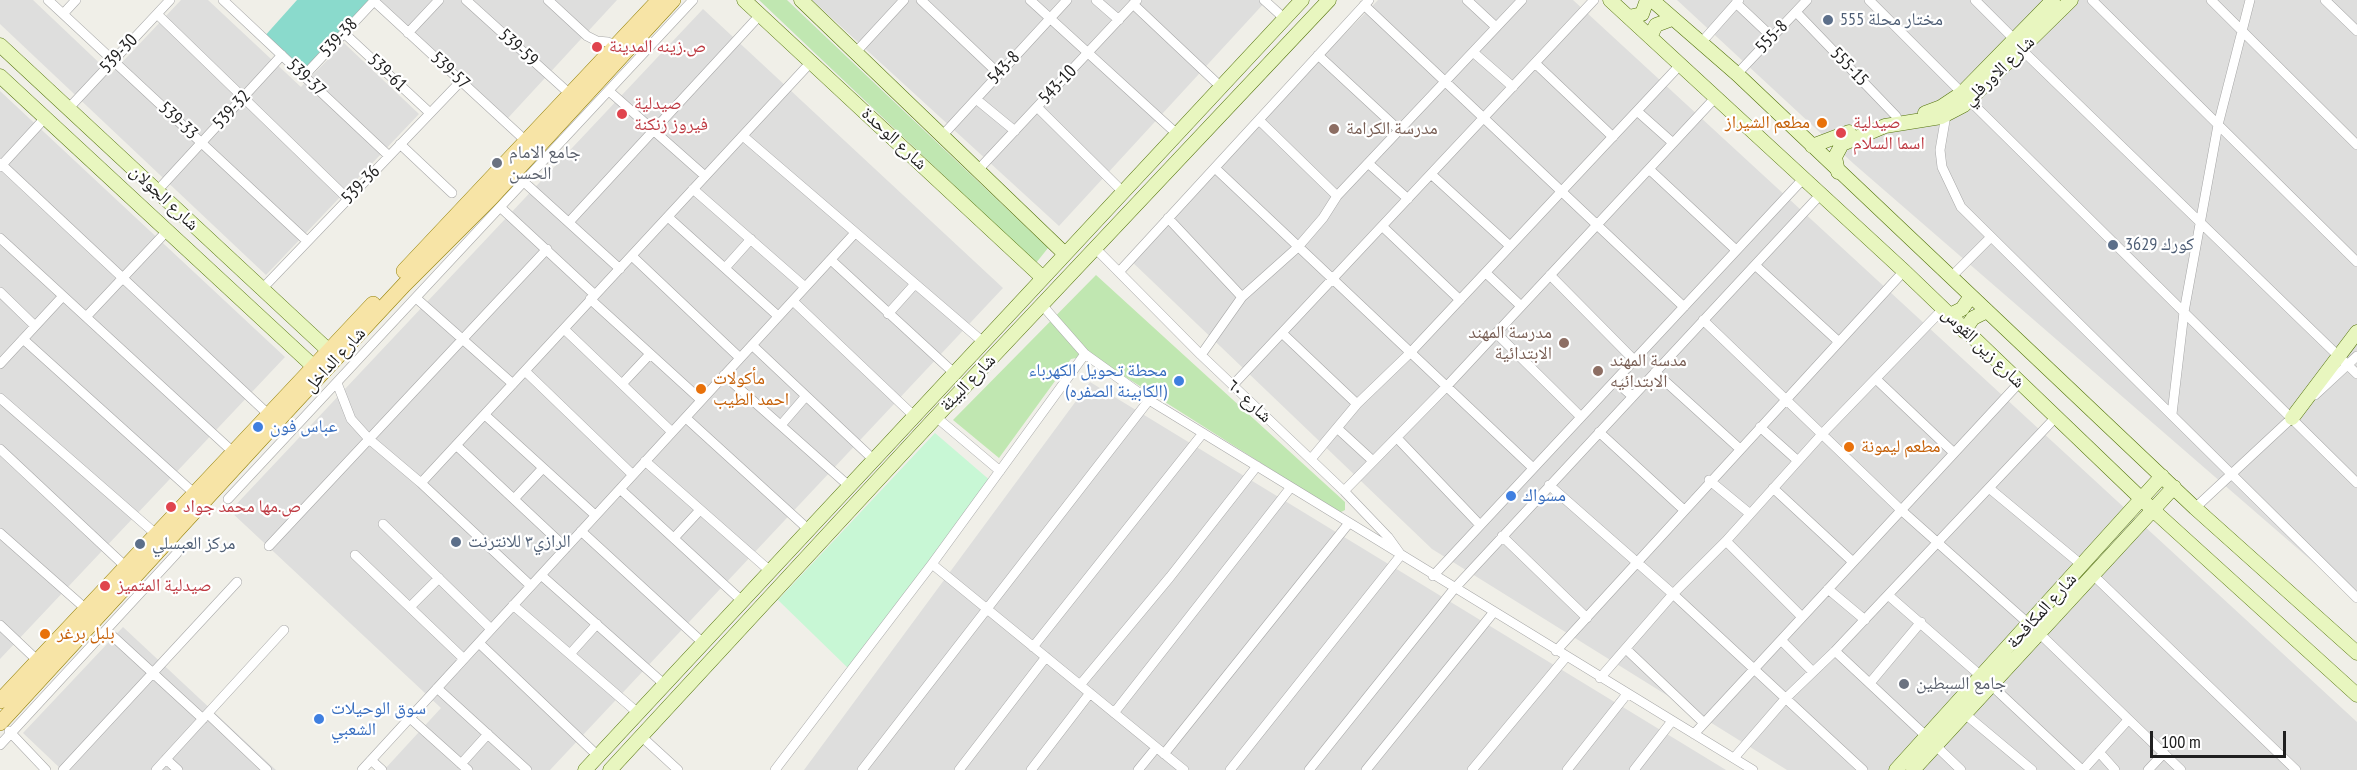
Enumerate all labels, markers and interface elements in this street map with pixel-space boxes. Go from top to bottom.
place label: مختار محلة 555 [1840,9,1943,31]
marker: مختار محلة 555 [1821,13,1835,27]
street label: 539-38 [316,14,362,62]
street label: 555-8 [1751,16,1793,58]
street label: 539-59 [494,25,542,71]
street label: 539-30 [96,30,142,78]
street label: شارع الاورفلي [1959,32,2039,110]
place label: ص.زينه المدينة [609,36,706,58]
marker: ص.زينه المدينة [590,40,604,54]
street label: 555-15 [1825,43,1873,91]
street label: 543-8 [983,47,1025,89]
street label: 539-57 [426,48,474,94]
street label: 539-61 [363,50,411,96]
street label: 539-37 [282,55,330,101]
street label: 543-10 [1035,61,1081,109]
street label: 539-32 [209,86,255,134]
place label: صيدلية فيروز زنكنة [634,93,708,136]
street label: 539-33 [154,98,202,144]
street label: شارع الوحدة [857,103,931,175]
marker: صيدلية فيروز زنكنة [615,107,629,121]
place label: مطعم الشيراز [1725,112,1810,134]
place label: صيدلية اسما السلام [1853,112,1925,154]
marker: مطعم الشيراز [1815,116,1829,130]
place label: مدرسة الكرامة [1346,118,1438,140]
marker: مدرسة الكرامة [1327,122,1341,136]
marker: صيدلية اسما السلام [1834,126,1848,140]
place label: جامع الامام الحسن [509,142,581,184]
marker: جامع الامام الحسن [490,156,504,170]
street label: شارع الجولان [125,161,203,235]
street label: 539-36 [337,161,385,209]
place label: كورك 3629 [2125,234,2194,256]
marker: كورك 3629 [2106,238,2120,252]
street label: شارع زين القوس [1937,303,2029,393]
place label: مدرسة المهند الابتدائية [1468,322,1552,364]
street label: شارع الداخل [299,323,371,397]
marker: مدرسة المهند الابتدائية [1557,336,1571,350]
street label: شارع البيئة [935,350,1001,416]
place label: مدسة المهند الابتدائيه [1610,350,1687,392]
place label: محطة تحويل الكهرباء (الكابينة الصفره) [1028,360,1167,403]
marker: مدسة المهند الابتدائيه [1591,364,1605,378]
place label: مأكولات احمد الطيب [713,368,789,410]
marker: محطة تحويل الكهرباء (الكابينة الصفره) [1172,374,1186,388]
street label: شارع ٦٠ [1222,374,1276,428]
marker: مأكولات احمد الطيب [694,382,708,396]
place label: عباس فون [270,416,337,438]
marker: عباس فون [251,420,265,434]
place label: مطعم ليمونة [1861,436,1941,458]
marker: مطعم ليمونة [1842,440,1856,454]
place label: مسواك [1523,485,1566,507]
marker: مسواك [1504,489,1518,503]
place label: ص.مها محمد جواد [183,496,301,518]
marker: ص.مها محمد جواد [164,500,178,514]
place label: الرازي٣ للانترنت [468,531,571,553]
place label: مركز العبسلي [152,533,236,555]
marker: الرازي٣ للانترنت [449,535,463,549]
marker: مركز العبسلي [133,537,147,551]
street label: شارع المكافحة [2003,569,2081,653]
place label: صيدلية المتميز [117,575,212,597]
marker: صيدلية المتميز [98,579,112,593]
place label: بلبل برغر [57,623,115,645]
marker: بلبل برغر [38,627,52,641]
place label: جامع السبطين [1916,673,2006,695]
marker: جامع السبطين [1897,677,1911,691]
place label: سوق الوحيلات الشعبي [331,698,426,740]
marker: سوق الوحيلات الشعبي [312,712,326,726]
scale bar [2153,719,2290,757]
text: 100 m [2161,730,2201,753]

